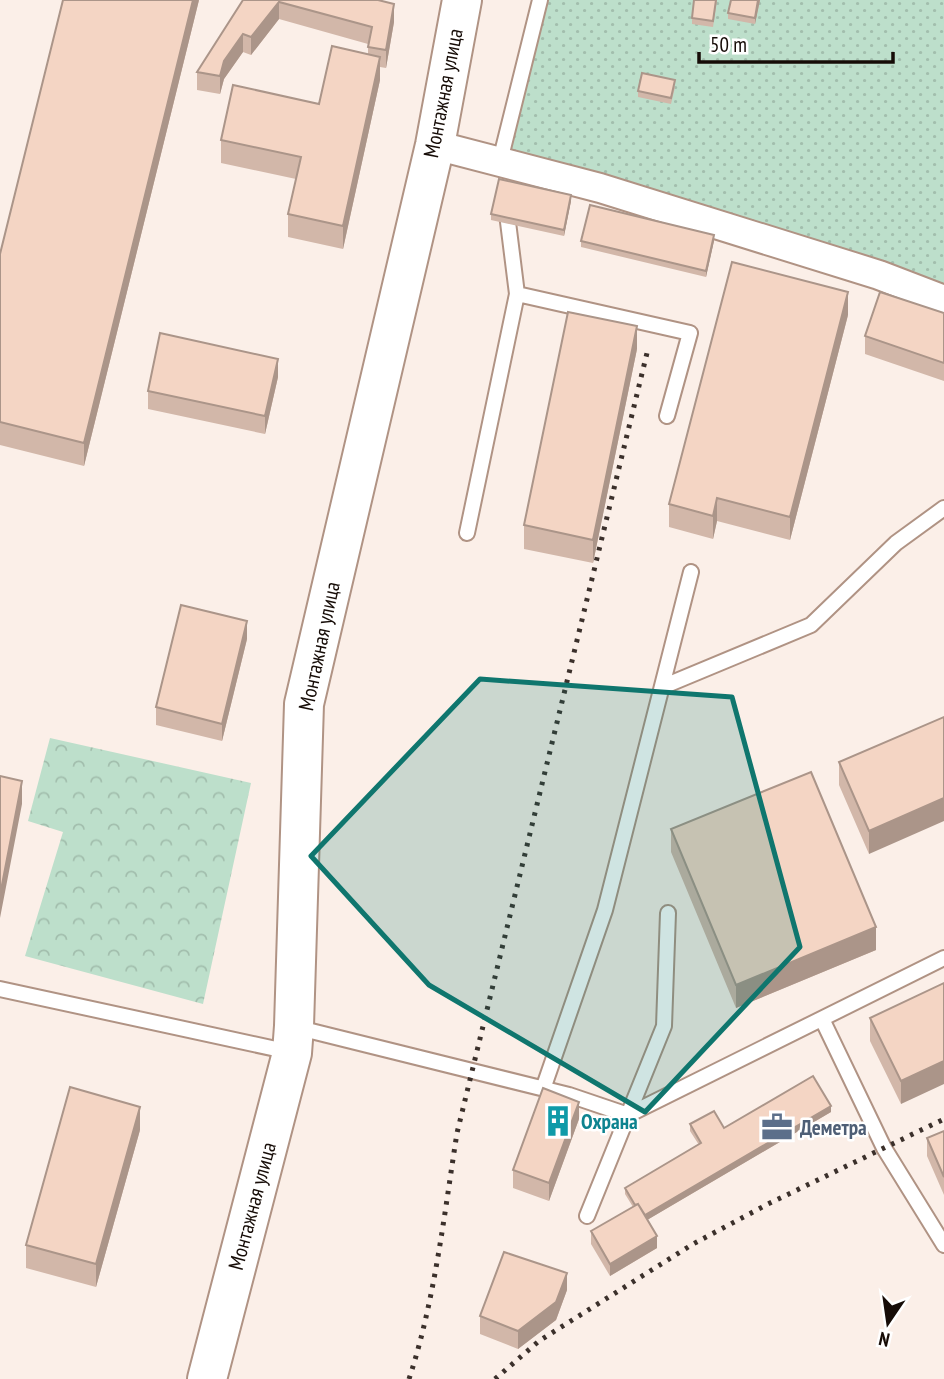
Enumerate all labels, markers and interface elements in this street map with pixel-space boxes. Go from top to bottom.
scale bar [699,21,893,65]
street label: Монтажная улица [417,26,469,160]
text: 50 m [710,31,747,58]
street label: Монтажная улица [292,579,346,713]
building icon: Охрана [541,1104,575,1138]
place label: Охрана [581,1108,638,1135]
office icon: Деметра [760,1110,794,1144]
place label: Деметра [800,1114,867,1141]
street label: Монтажная улица [222,1139,282,1273]
north arrow [853,1288,923,1358]
text: N [876,1327,892,1352]

